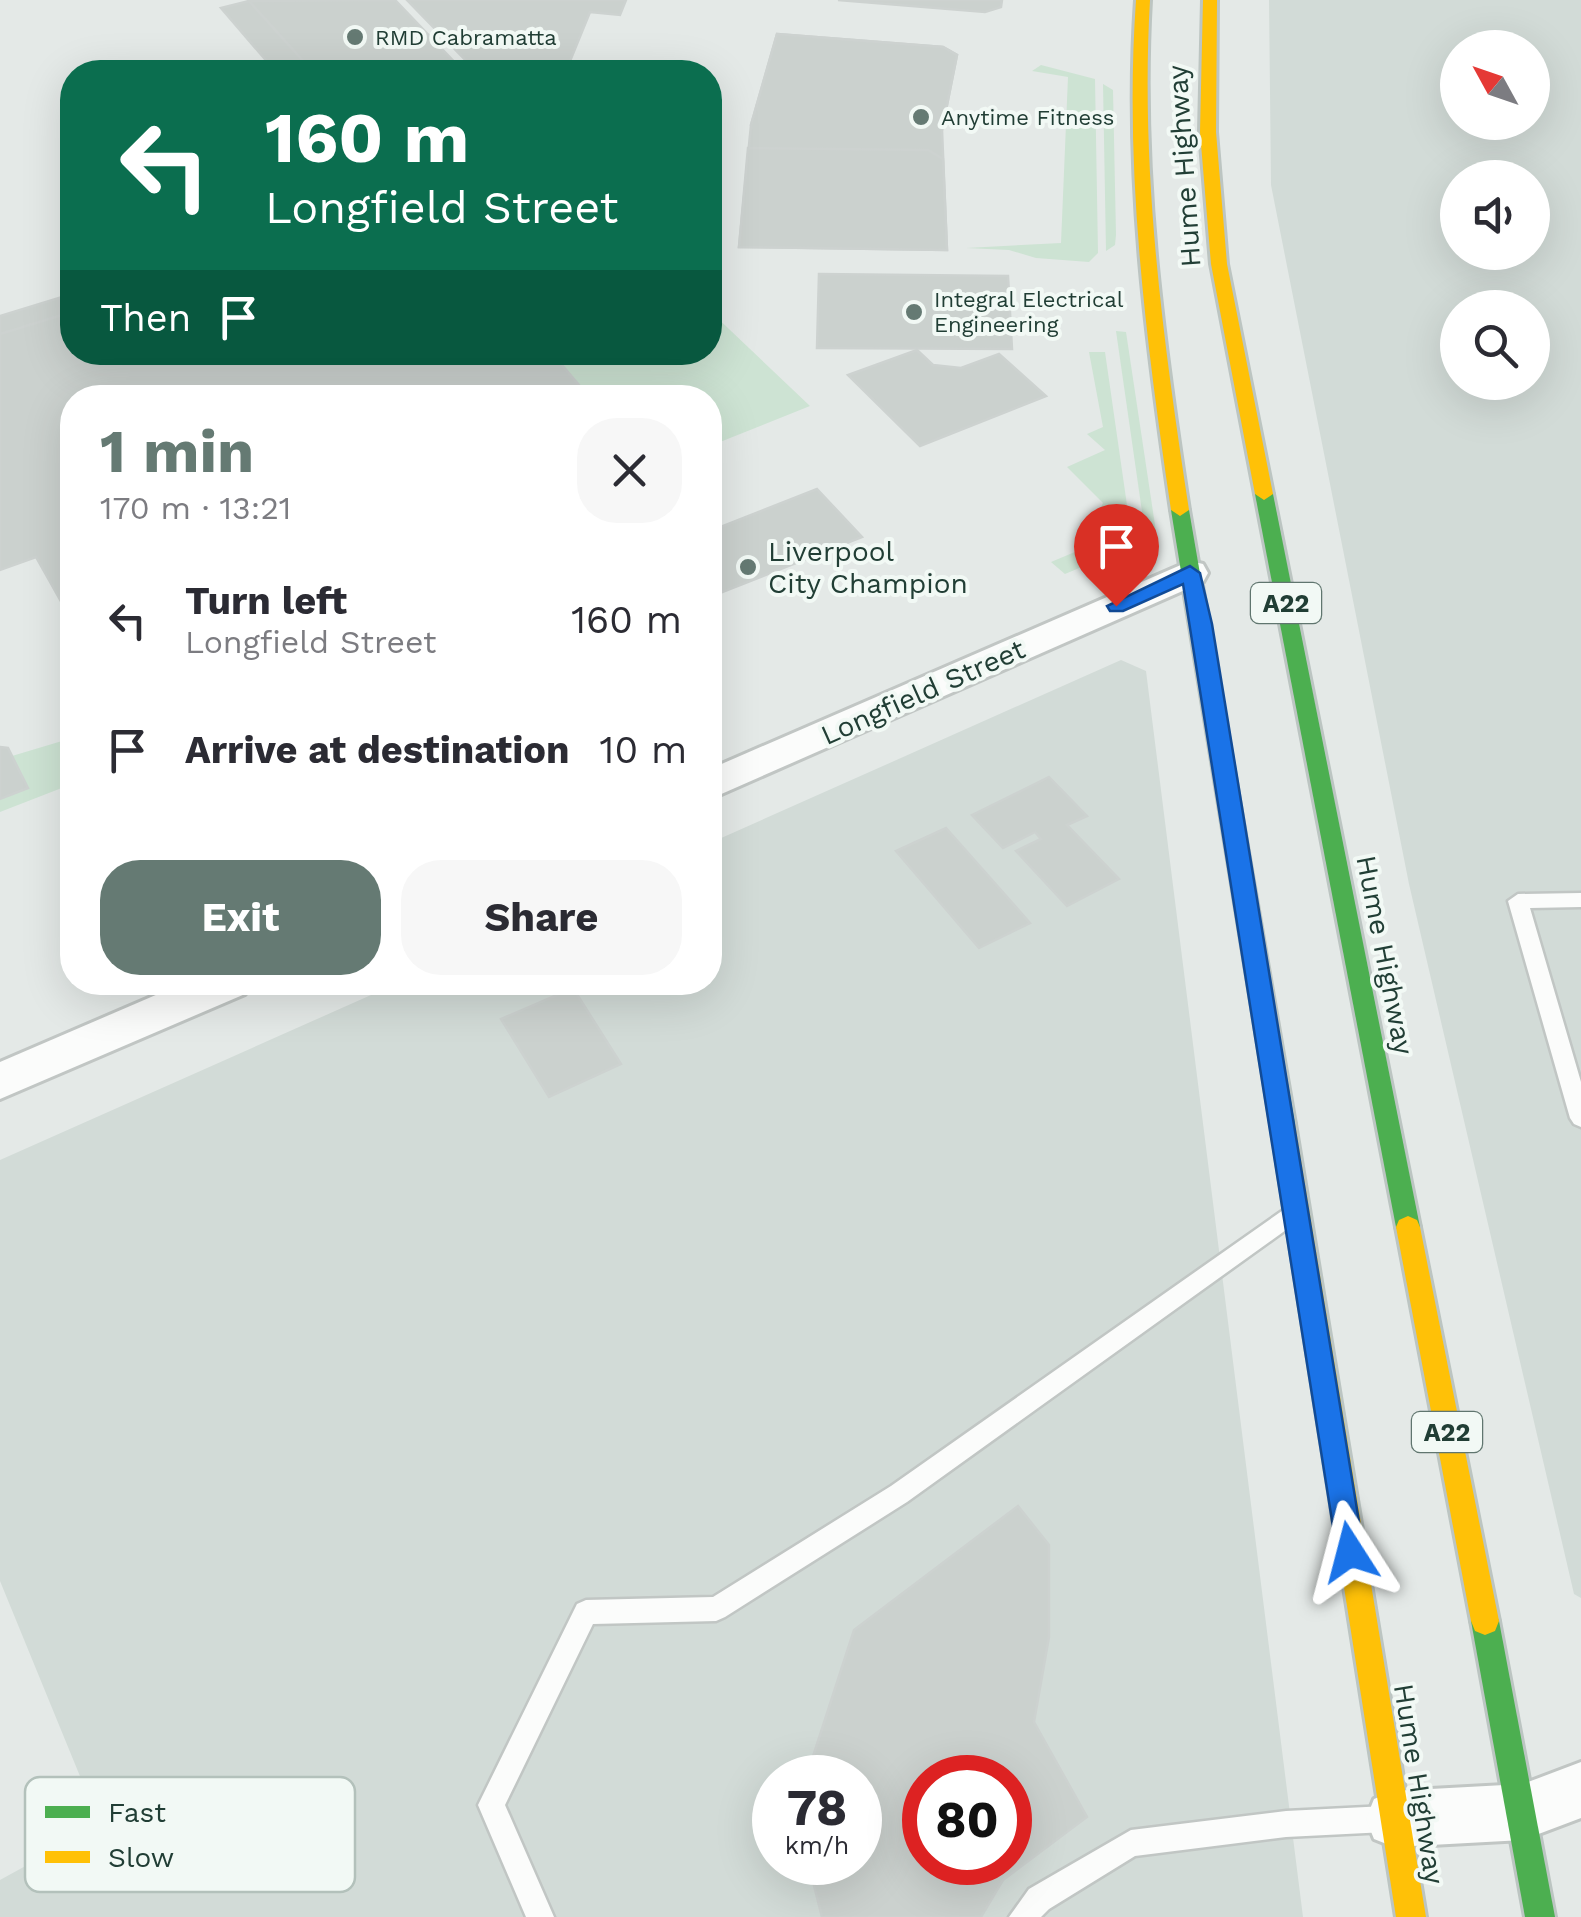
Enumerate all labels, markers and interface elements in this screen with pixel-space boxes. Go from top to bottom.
place label: RMD Cabramatta [375,25,557,50]
marker: RMD Cabramatta [344,26,366,48]
north arrow [1440,30,1550,140]
map controls [1440,30,1550,400]
street label: Hume Highway [1160,63,1208,268]
text: 160 m [265,97,469,179]
icon: left [100,100,230,230]
place label: Anytime Fitness [941,105,1114,130]
marker: Anytime Fitness [910,106,932,128]
button: sound [1440,160,1550,270]
text: Longfield Street [265,181,618,234]
place label: Integral Electrical Engineering [934,287,1124,337]
icon: arrive [211,290,266,345]
button: search [1440,290,1550,400]
text: Then [100,296,191,340]
marker: Integral Electrical Engineering [903,301,925,323]
text: 1 min [100,416,254,487]
button: close [577,418,682,523]
text: 170 m · 13:21 [100,489,291,527]
pin [1074,504,1159,607]
icon: arrive [1089,519,1144,574]
place label: Liverpool City Champion [768,535,968,600]
marker: Liverpool City Champion [737,556,759,578]
text: Turn left [185,579,347,623]
road number: A22 [1251,583,1321,623]
icon: left [100,593,155,648]
text: 160 m [571,598,682,642]
text: Longfield Street [185,623,436,661]
street label: Longfield Street [816,632,1030,752]
icon: arrive [100,723,155,778]
text: Arrive at destination [185,728,570,772]
text: 10 m [600,728,687,772]
street label: Hume Highway [1349,852,1421,1058]
button: Exit [100,860,381,975]
button: Share [401,860,682,975]
road number: A22 [1412,1412,1482,1452]
position arrow [1298,1500,1402,1604]
street label: Hume Highway [1387,1681,1451,1887]
speed limit sign: 80 [902,1755,1032,1885]
legend [25,1777,355,1892]
text: 78 [787,1778,847,1837]
text: Fast [108,1796,166,1829]
text: km/h [785,1831,849,1860]
text: Slow [108,1841,174,1874]

